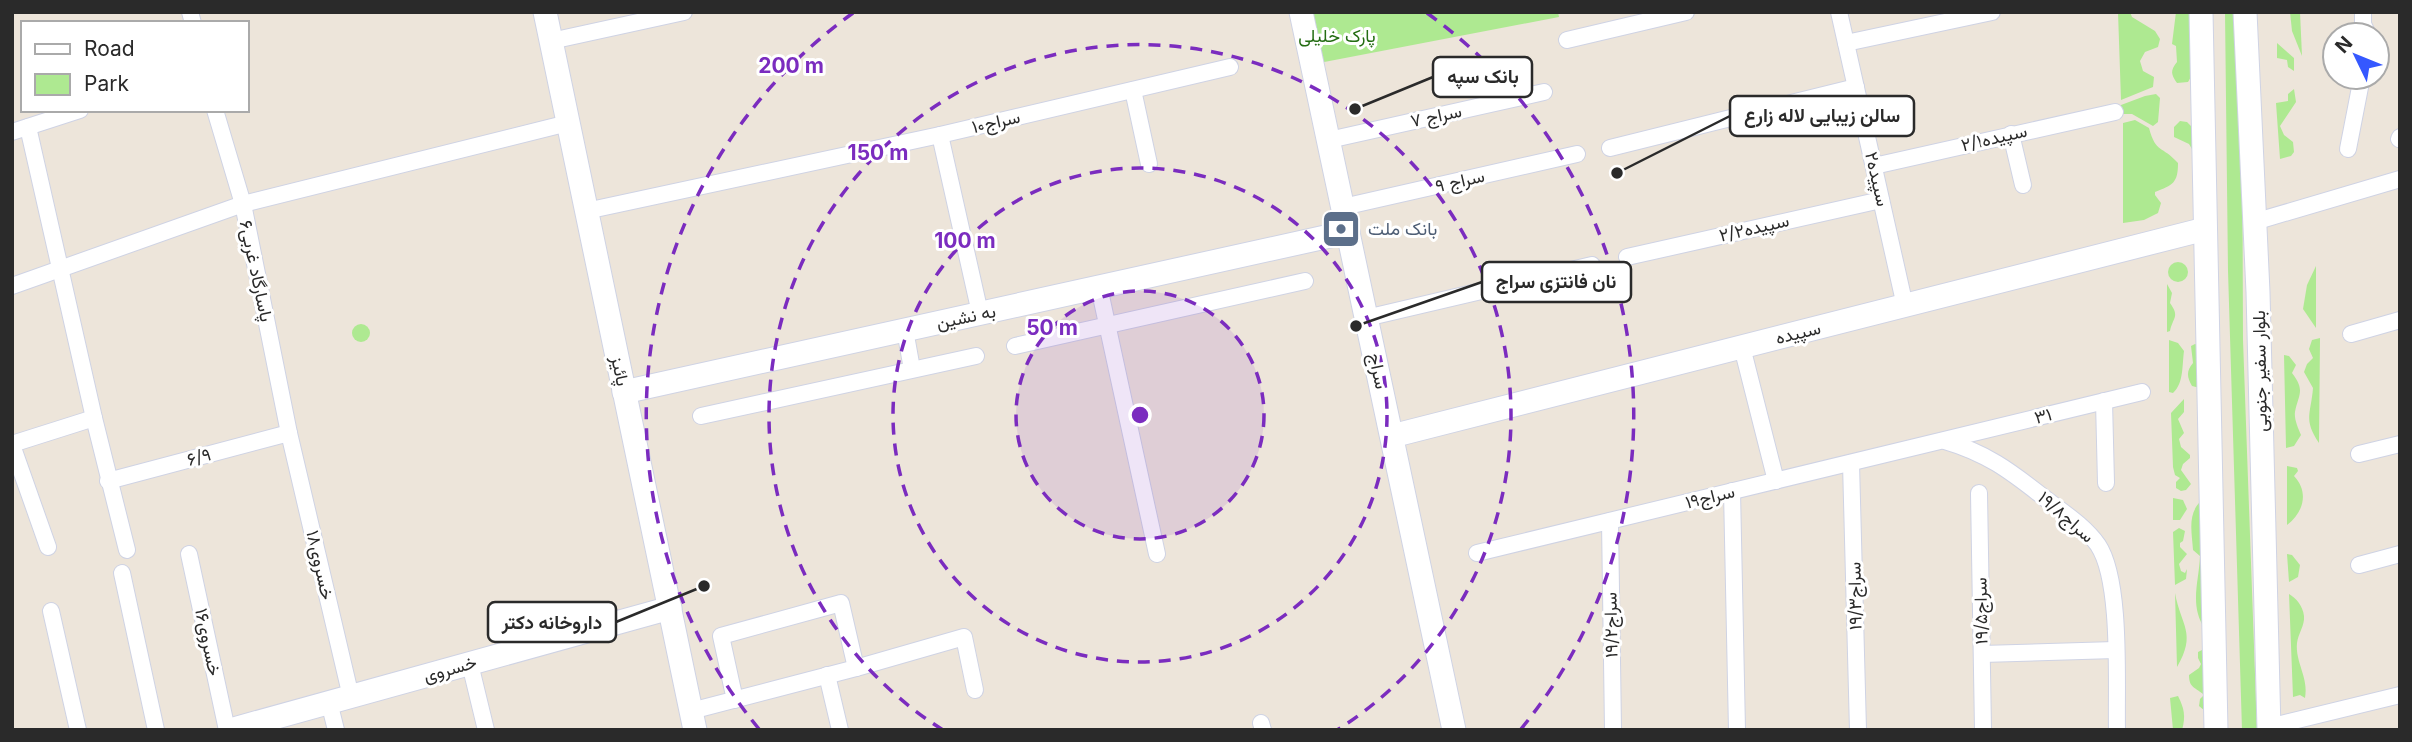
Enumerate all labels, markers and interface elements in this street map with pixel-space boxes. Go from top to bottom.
legend [21,21,248,112]
north arrow [2321,21,2391,91]
park label: پارک خلیلی [1298,25,1376,48]
text: N [2331,32,2357,58]
text: Road [84,36,135,61]
text: 200 m [758,53,824,78]
callout: بانک سپه [1433,57,1532,97]
text: بانک سپه [1447,65,1519,90]
text: Park [84,71,129,96]
callout: سالن زیبایی لاله زارع [1730,96,1914,136]
street label: سراج ۷ [1408,100,1464,133]
text: سالن زیبایی لاله زارع [1744,104,1900,128]
street label: سراج۱۰ [970,106,1023,139]
street label: سپیده۲/۱ [1959,120,2029,157]
text: 150 m [848,140,908,165]
street label: سپیده۲ [1859,150,1894,209]
street label: سراج ۹ [1433,165,1487,198]
bank icon: بانک ملت [1320,208,1362,250]
street label: سپیده۲/۲ [1717,209,1791,248]
street label: پاسارگاد غربی۶ [234,218,278,324]
place label: بانک ملت [1368,218,1437,239]
text: 100 m [934,228,996,253]
callout: نان فانتزی سراج [1482,262,1631,302]
text: نان فانتزی سراج [1496,270,1616,294]
street label: به نشین [934,300,998,334]
street label: بلوار سفیر جنوبی [2248,310,2272,432]
text: 50 m [1026,315,1078,340]
street label: سپیده [1773,317,1823,350]
street label: سراج [1363,351,1393,391]
street label: پائیز [605,353,634,388]
centre of rings [1128,403,1152,427]
street label: ۳۱ [2032,403,2054,428]
street label: ۶/۹ [185,443,213,470]
street label: سراج۱۹ [1683,480,1737,515]
street label: سراج۱۹/۸ [2033,487,2099,548]
street label: خسروى۱۸ [301,528,339,602]
street label: سراج۱۹/۳ [1843,562,1868,630]
street label: سراج۱۹/۵ [1969,577,1994,645]
street label: سراج۱۹/۲ [1599,592,1624,658]
callout: داروخانه دکتر [488,602,616,642]
street label: خسروى۱۶ [190,606,226,678]
text: داروخانه دکتر [501,611,602,635]
street label: خسروى [421,651,479,687]

